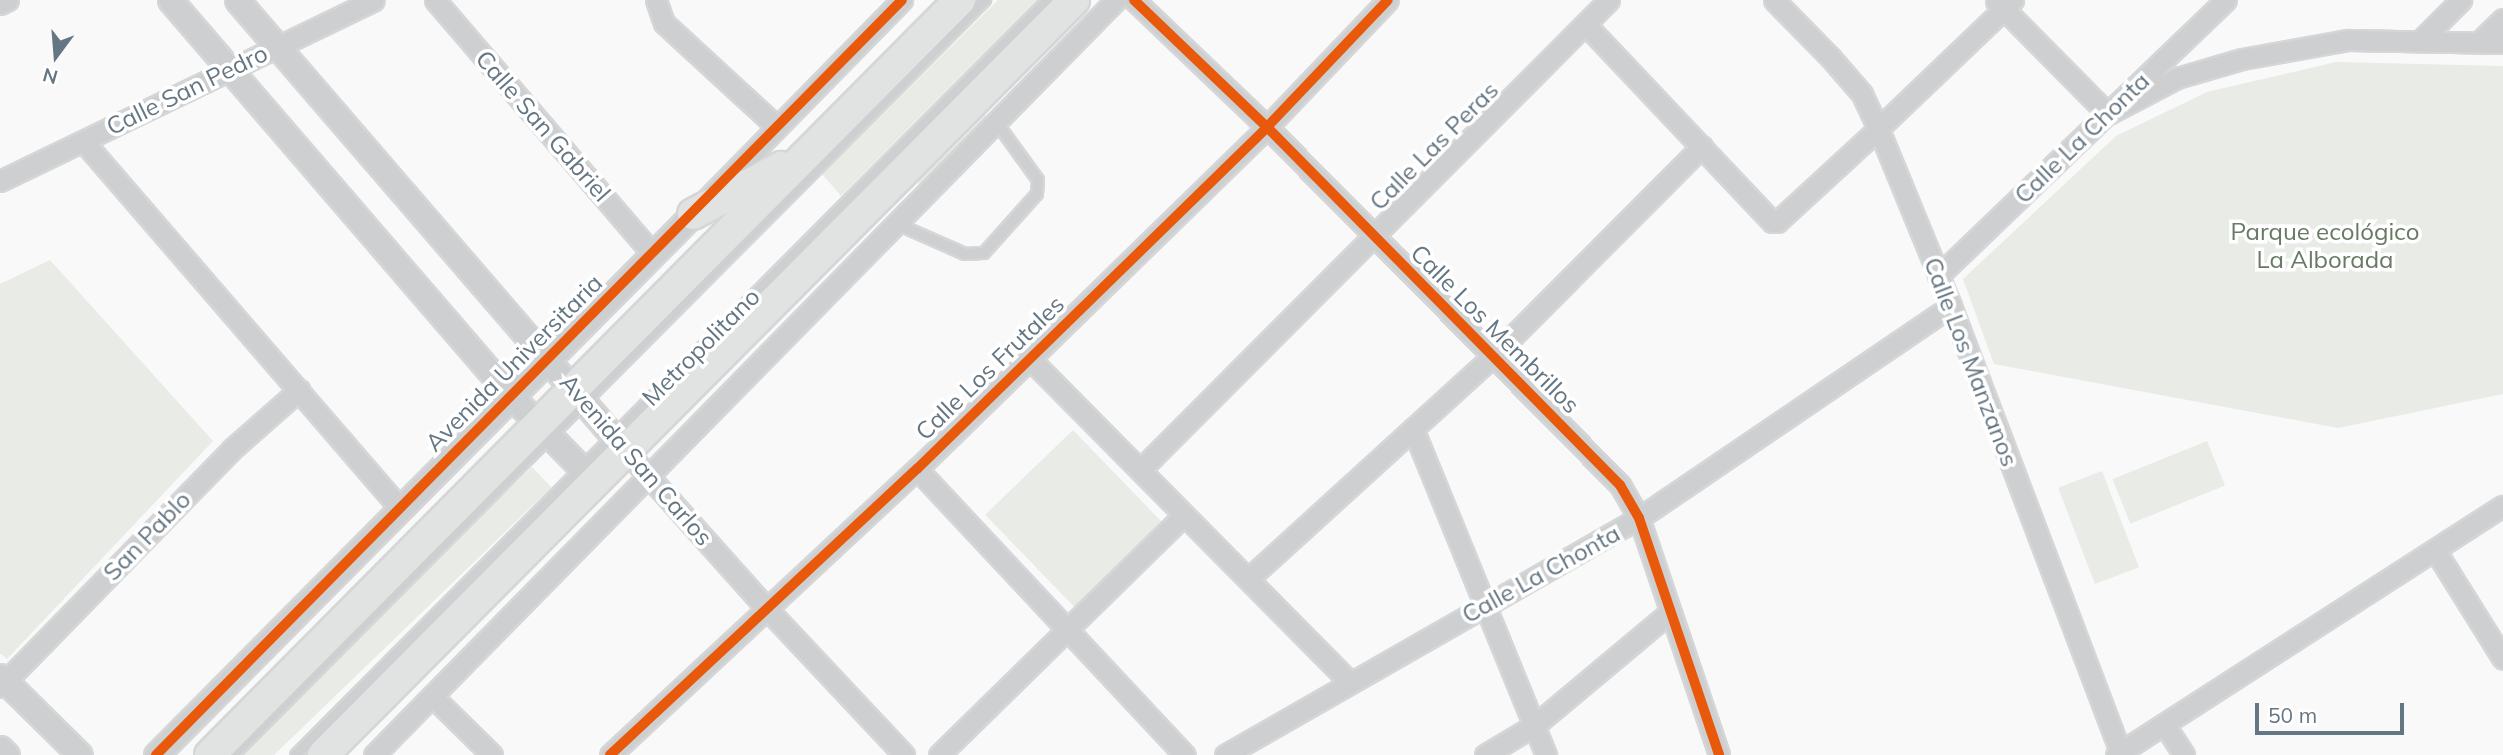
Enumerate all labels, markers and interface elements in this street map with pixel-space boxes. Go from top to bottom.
north arrow [21,21,91,91]
street label: Calle San Pedro [102,39,272,141]
street label: Calle San Gabriel [470,45,616,207]
text: N [40,63,60,90]
street label: Calle La Chonta [2009,67,2155,209]
street label: Calle Las Peras [1364,76,1504,216]
park label: Parque ecológico La Alborada [2231,218,2419,274]
street label: Calle Los Membrillos [1405,239,1585,419]
street label: Calle Los Manzanos [1918,253,2024,471]
street label: Avenida Universitaria [420,269,608,457]
street label: Metropolitano [636,282,766,412]
street label: Calle Los Frutales [910,290,1070,446]
street label: Avenida San Carlos [554,368,718,552]
street label: San Pablo [97,485,197,587]
street label: Calle La Chonta [1457,519,1625,629]
scale bar [2258,688,2407,732]
text: 50 m [2268,702,2317,728]

